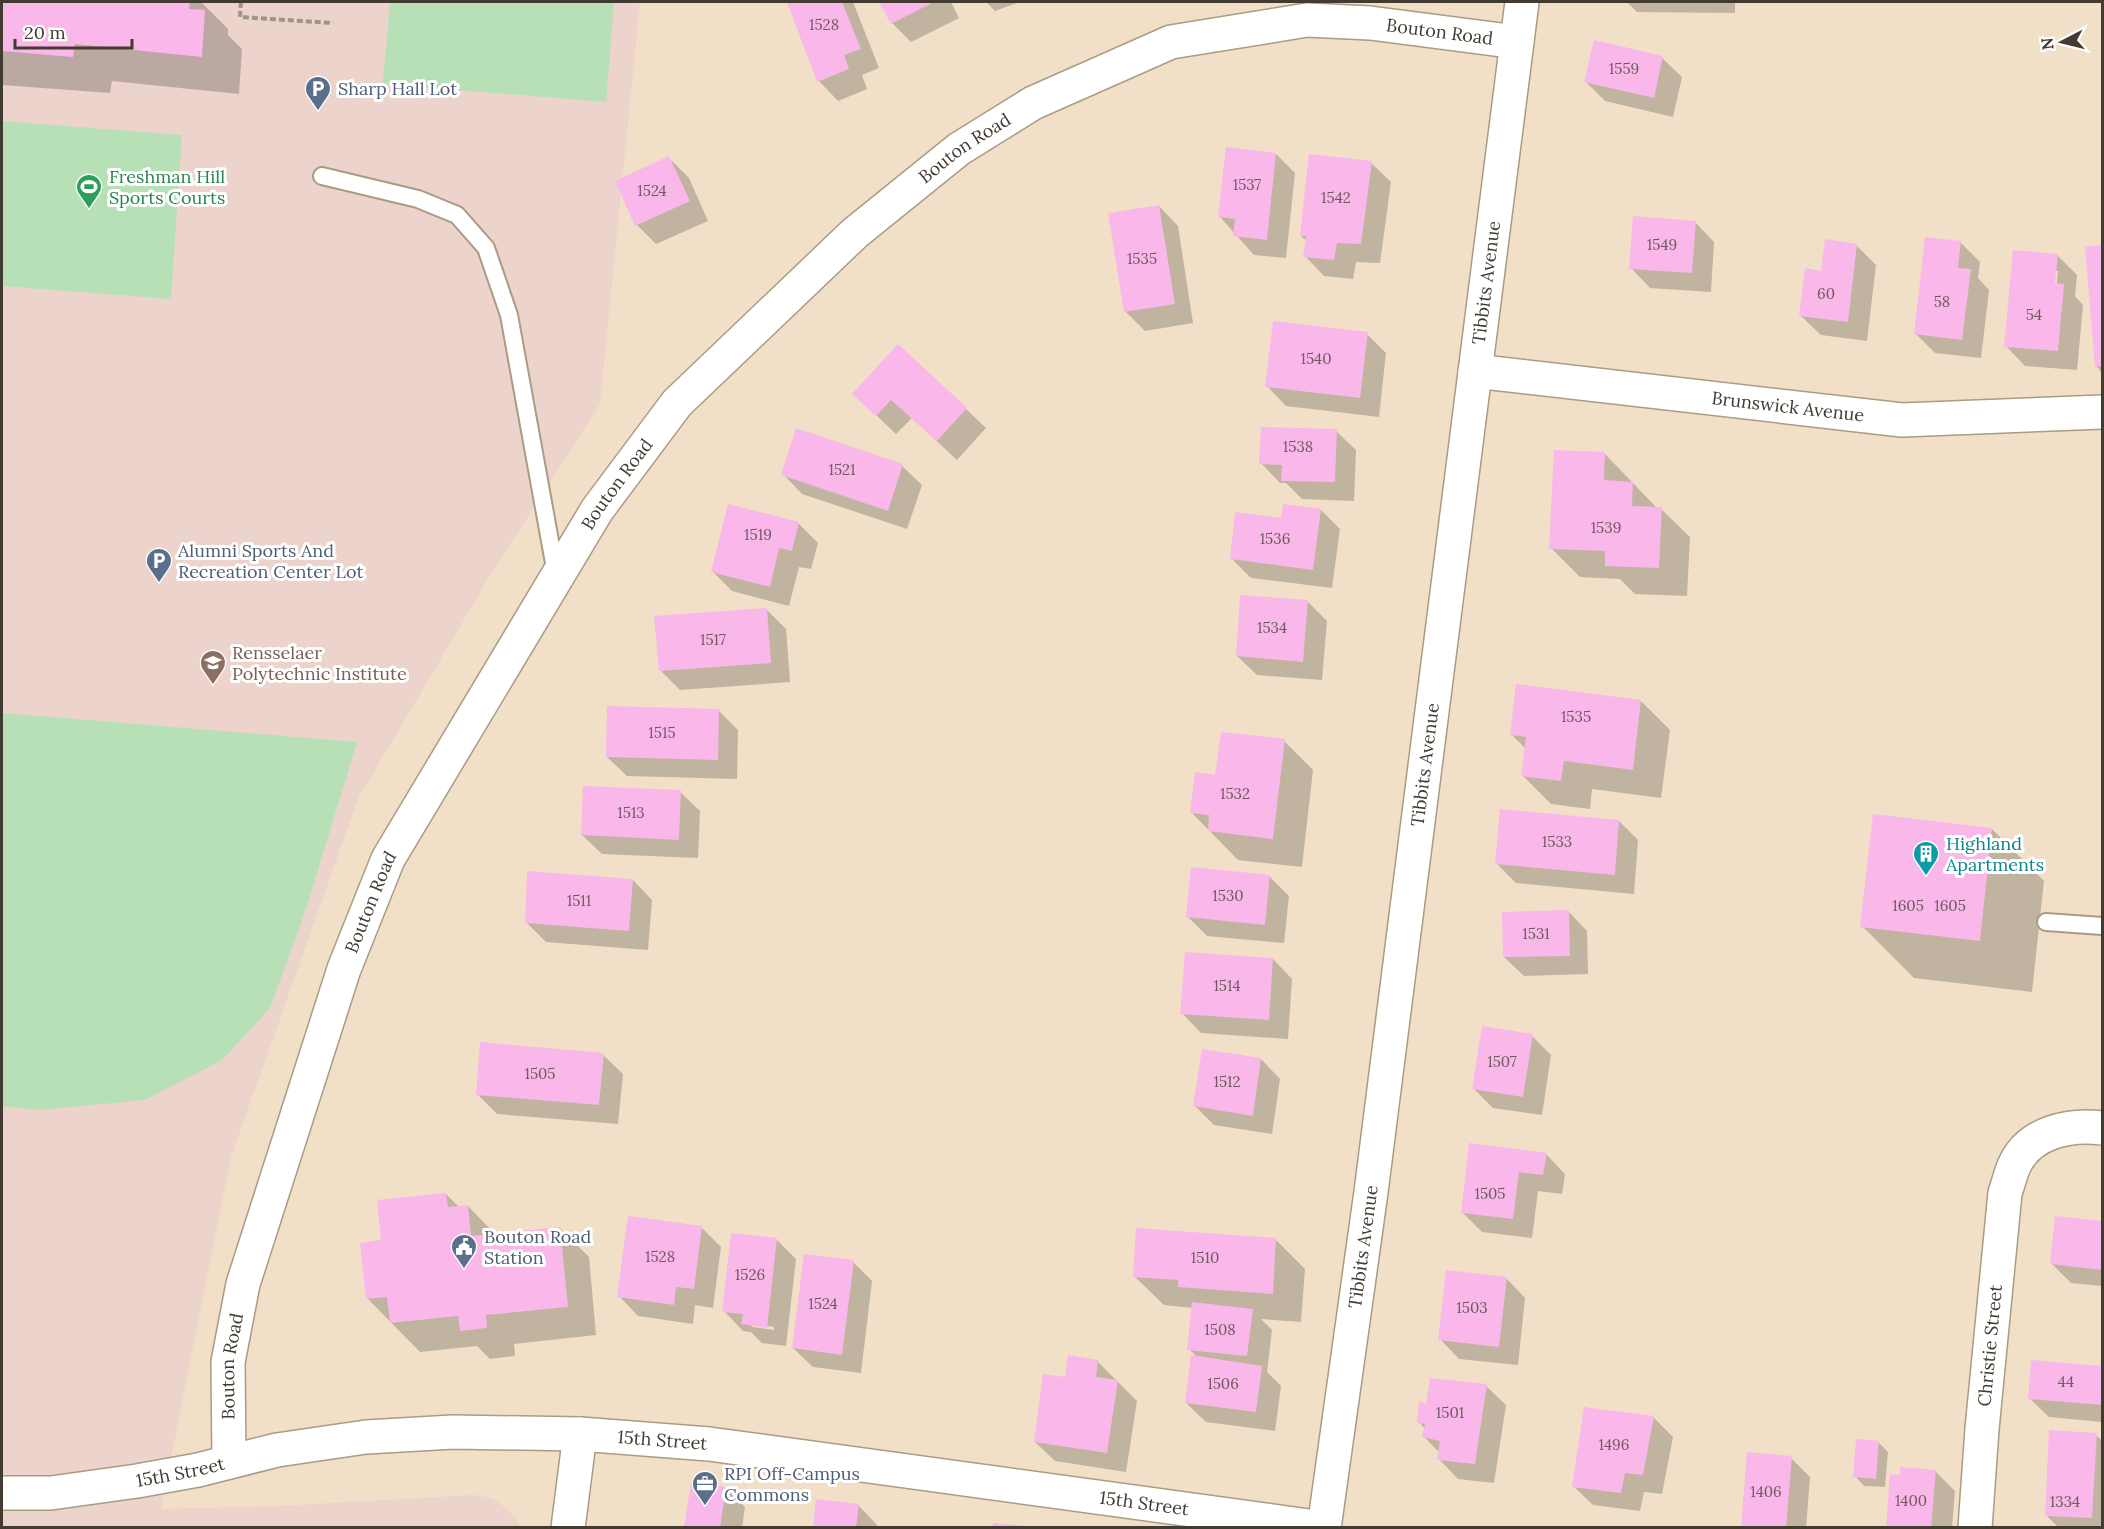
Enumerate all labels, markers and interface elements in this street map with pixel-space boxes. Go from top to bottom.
scale bar [15,12,132,50]
north arrow [2032,12,2092,72]
street label: Bouton Road [1385,13,1495,50]
house number: 1528 [809,15,839,34]
text: 20 m [24,21,66,44]
text: N [2036,36,2058,51]
house number: 1559 [1609,59,1639,78]
parking icon: Sharp Hall Lot [303,74,333,112]
place label: Sharp Hall Lot [338,77,457,100]
street label: Bouton Road [914,108,1015,188]
place label: Freshman Hill Sports Courts [109,165,225,209]
sports icon: Freshman Hill Sports Courts [74,172,104,210]
house number: 1537 [1233,175,1261,194]
house number: 1524 [637,181,667,200]
house number: 1542 [1321,188,1351,207]
street label: Tibbits Avenue [1467,219,1505,346]
house number: 1549 [1647,235,1677,254]
house number: 1535 [1127,249,1157,268]
house number: 60 [1817,284,1835,303]
house number: 58 [1934,292,1950,311]
house number: 54 [2026,305,2042,324]
house number: 1540 [1300,349,1332,368]
street label: Brunswick Avenue [1710,386,1866,427]
street label: Bouton Road [576,434,658,534]
house number: 1538 [1283,437,1313,456]
house number: 1521 [828,460,856,479]
house number: 1539 [1591,518,1621,537]
house number: 1519 [744,525,772,544]
house number: 1536 [1260,529,1290,548]
place label: Alumni Sports And Recreation Center Lot [177,539,363,583]
parking icon: Alumni Sports And Recreation Center Lot [144,546,174,584]
house number: 1534 [1257,618,1287,637]
house number: 1517 [700,630,726,649]
place label: Rensselaer Polytechnic Institute [232,641,407,685]
school or university icon: Rensselaer Polytechnic Institute [198,648,228,686]
street label: Tibbits Avenue [1406,701,1444,828]
house number: 1535 [1561,707,1591,726]
house number: 1515 [648,723,676,742]
house number: 1532 [1220,784,1250,803]
house number: 1513 [617,803,645,822]
house number: 1533 [1542,832,1572,851]
place label: Highland Apartments [1945,832,2044,876]
building icon: Highland Apartments [1911,839,1941,877]
street label: Bouton Road [340,847,401,956]
house number: 1530 [1212,886,1244,905]
house number: 1511 [567,891,591,910]
house number: 1605 [1892,896,1924,915]
house number: 1605 [1934,896,1966,915]
house number: 1531 [1522,924,1550,943]
house number: 1514 [1213,976,1241,995]
house number: 1507 [1487,1052,1517,1071]
house number: 1505 [524,1064,556,1083]
house number: 1512 [1213,1072,1241,1091]
street label: Tibbits Avenue [1343,1184,1383,1310]
house number: 1505 [1474,1184,1506,1203]
place label: Bouton Road Station [484,1225,592,1269]
public building icon: Bouton Road Station [449,1232,479,1270]
house number: 1528 [645,1247,675,1266]
house number: 1510 [1191,1248,1219,1267]
house number: 1526 [735,1265,765,1284]
street label: Christie Street [1972,1284,2007,1408]
house number: 1524 [808,1294,838,1313]
house number: 1503 [1456,1298,1488,1317]
street label: Bouton Road [216,1311,248,1420]
house number: 1508 [1204,1320,1236,1339]
house number: 44 [2058,1372,2074,1391]
house number: 1506 [1207,1374,1239,1393]
house number: 1501 [1436,1403,1464,1422]
street label: 15th Street [617,1425,708,1455]
house number: 1496 [1599,1435,1629,1454]
street label: 15th Street [134,1452,227,1492]
place label: RPI Off-Campus Commons [724,1462,860,1506]
office icon: RPI Off-Campus Commons [690,1469,720,1507]
house number: 1406 [1750,1482,1782,1501]
street label: 15th Street [1098,1486,1190,1521]
house number: 1400 [1895,1491,1927,1510]
house number: 1334 [2050,1492,2080,1511]

